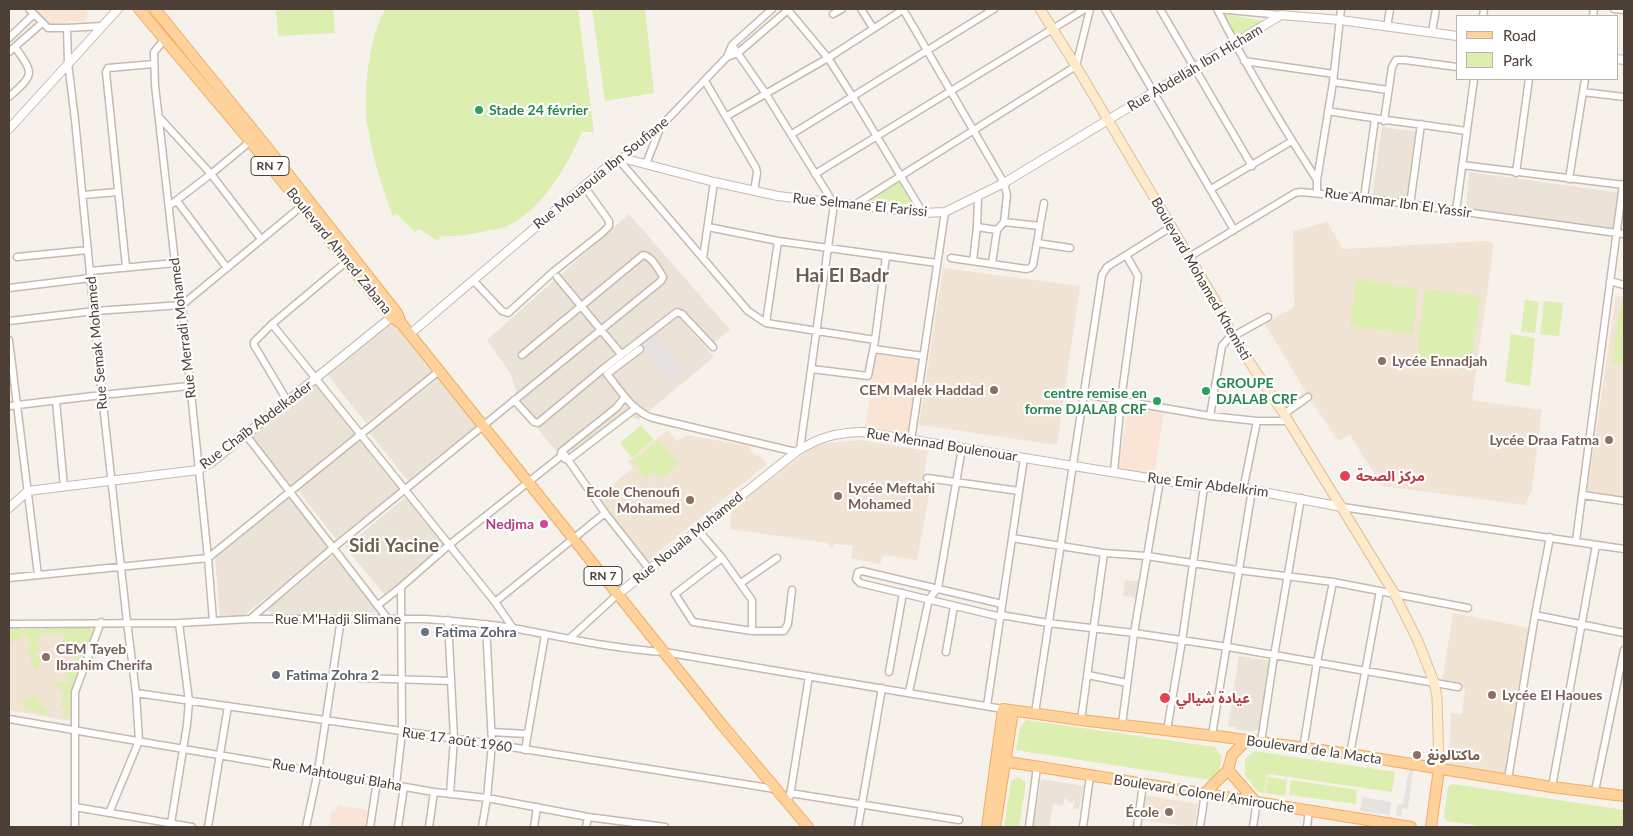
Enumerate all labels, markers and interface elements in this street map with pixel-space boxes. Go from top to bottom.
legend [1456,15,1618,80]
street label: Rue Abdellah Ibn Hicham [1124,21,1266,115]
text: Road [1503,26,1536,44]
text: Park [1503,51,1532,69]
place label: Stade 24 février [489,102,588,118]
marker: Stade 24 février [473,104,485,116]
street label: Rue Mouaouia Ibn Soufiane [530,113,672,233]
road number: RN 7 [251,157,289,176]
street label: Boulevard Ahmed Zabana [283,184,395,318]
street label: Rue Ammar Ibn El Yassir [1324,184,1472,222]
street label: Rue Selmane El Farissi [792,190,928,220]
street label: Boulevard Mohamed Khemisti [1147,195,1255,363]
street label: Rue Merradi Mohamed [166,257,200,399]
district label: Hai El Badr [795,265,889,287]
street label: Rue Semak Mohamed [83,276,111,410]
place label: Lycée Ennadjah [1392,353,1487,369]
marker: Lycée Ennadjah [1376,355,1388,367]
place label: GROUPE DJALAB CRF [1216,375,1298,408]
street label: Rue Chaïb Abdelkader [196,377,316,473]
place label: CEM Malek Haddad [859,382,984,398]
marker: CEM Malek Haddad [988,384,1000,396]
place label: centre remise en forme DJALAB CRF [1025,385,1147,418]
marker: GROUPE DJALAB CRF [1200,385,1212,397]
marker: centre remise en forme DJALAB CRF [1151,395,1163,407]
street label: Rue Mennad Boulenouar [865,425,1019,465]
place label: Lycée Draa Fatma [1490,432,1599,448]
marker: Lycée Draa Fatma [1603,434,1615,446]
place label: مركز الصحة [1356,468,1425,484]
street label: Rue Emir Abdelkrim [1147,469,1269,501]
marker: مركز الصحة [1338,469,1352,483]
place label: Lycée Meftahi Mohamed [848,480,935,512]
place label: Ecole Chenoufi Mohamed [586,484,680,516]
street label: Rue Nouala Mohamed [630,489,746,587]
marker: Lycée Meftahi Mohamed [832,490,844,502]
marker: Ecole Chenoufi Mohamed [684,494,696,506]
place label: Nedjma [486,516,534,532]
marker: Nedjma [538,518,550,530]
district label: Sidi Yacine [349,535,439,557]
road number: RN 7 [584,566,622,586]
street label: Rue M'Hadji Slimane [275,611,401,627]
place label: Fatima Zohra [435,624,517,640]
marker: Fatima Zohra [419,626,431,638]
place label: CEM Tayeb Ibrahim Cherifa [56,641,152,674]
marker: CEM Tayeb Ibrahim Cherifa [40,651,52,663]
place label: Fatima Zohra 2 [286,667,379,683]
marker: Fatima Zohra 2 [270,669,282,681]
place label: Lycée El Haoues [1502,687,1602,703]
marker: Lycée El Haoues [1486,689,1498,701]
place label: عيادة شيالي [1176,690,1250,706]
marker: عيادة شيالي [1158,691,1172,705]
street label: Rue 17 août 1960 [401,724,513,756]
street label: Boulevard de la Macta [1245,732,1383,768]
place label: ماكتالونغ [1427,747,1480,763]
marker: ماكتالونغ [1411,749,1423,761]
street label: Rue Mahtougui Blaha [271,755,403,795]
street label: Boulevard Colonel Amirouche [1112,771,1296,817]
place label: École [1126,804,1159,820]
marker: École [1163,806,1175,818]

